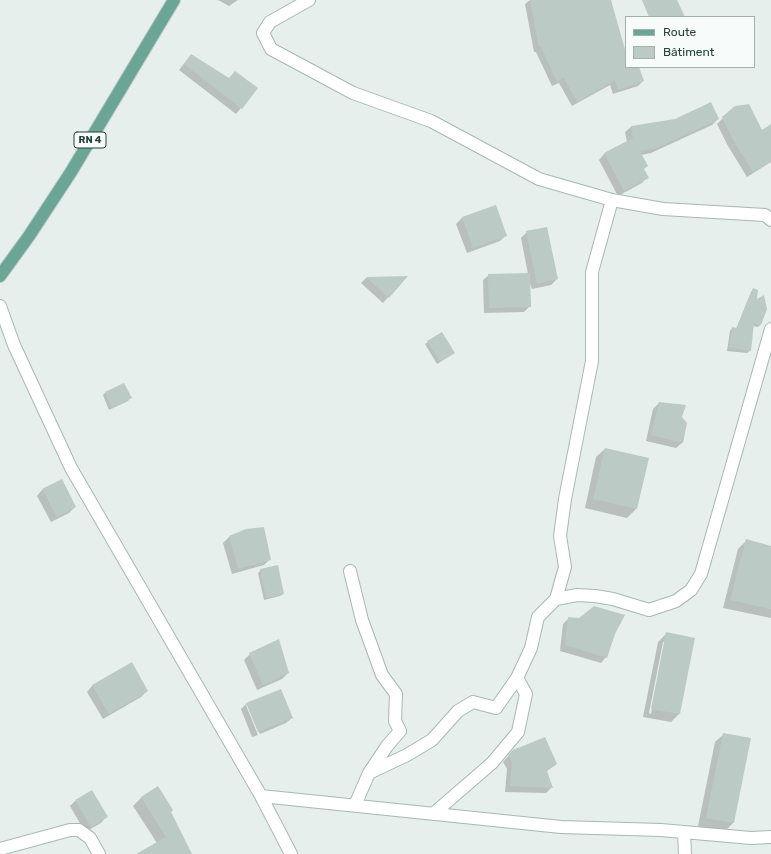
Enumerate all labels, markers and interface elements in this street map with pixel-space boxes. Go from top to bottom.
legend [625,16,755,68]
text: Route [663,25,696,39]
text: Bâtiment [663,45,714,59]
road number: RN 4 [74,132,106,148]

